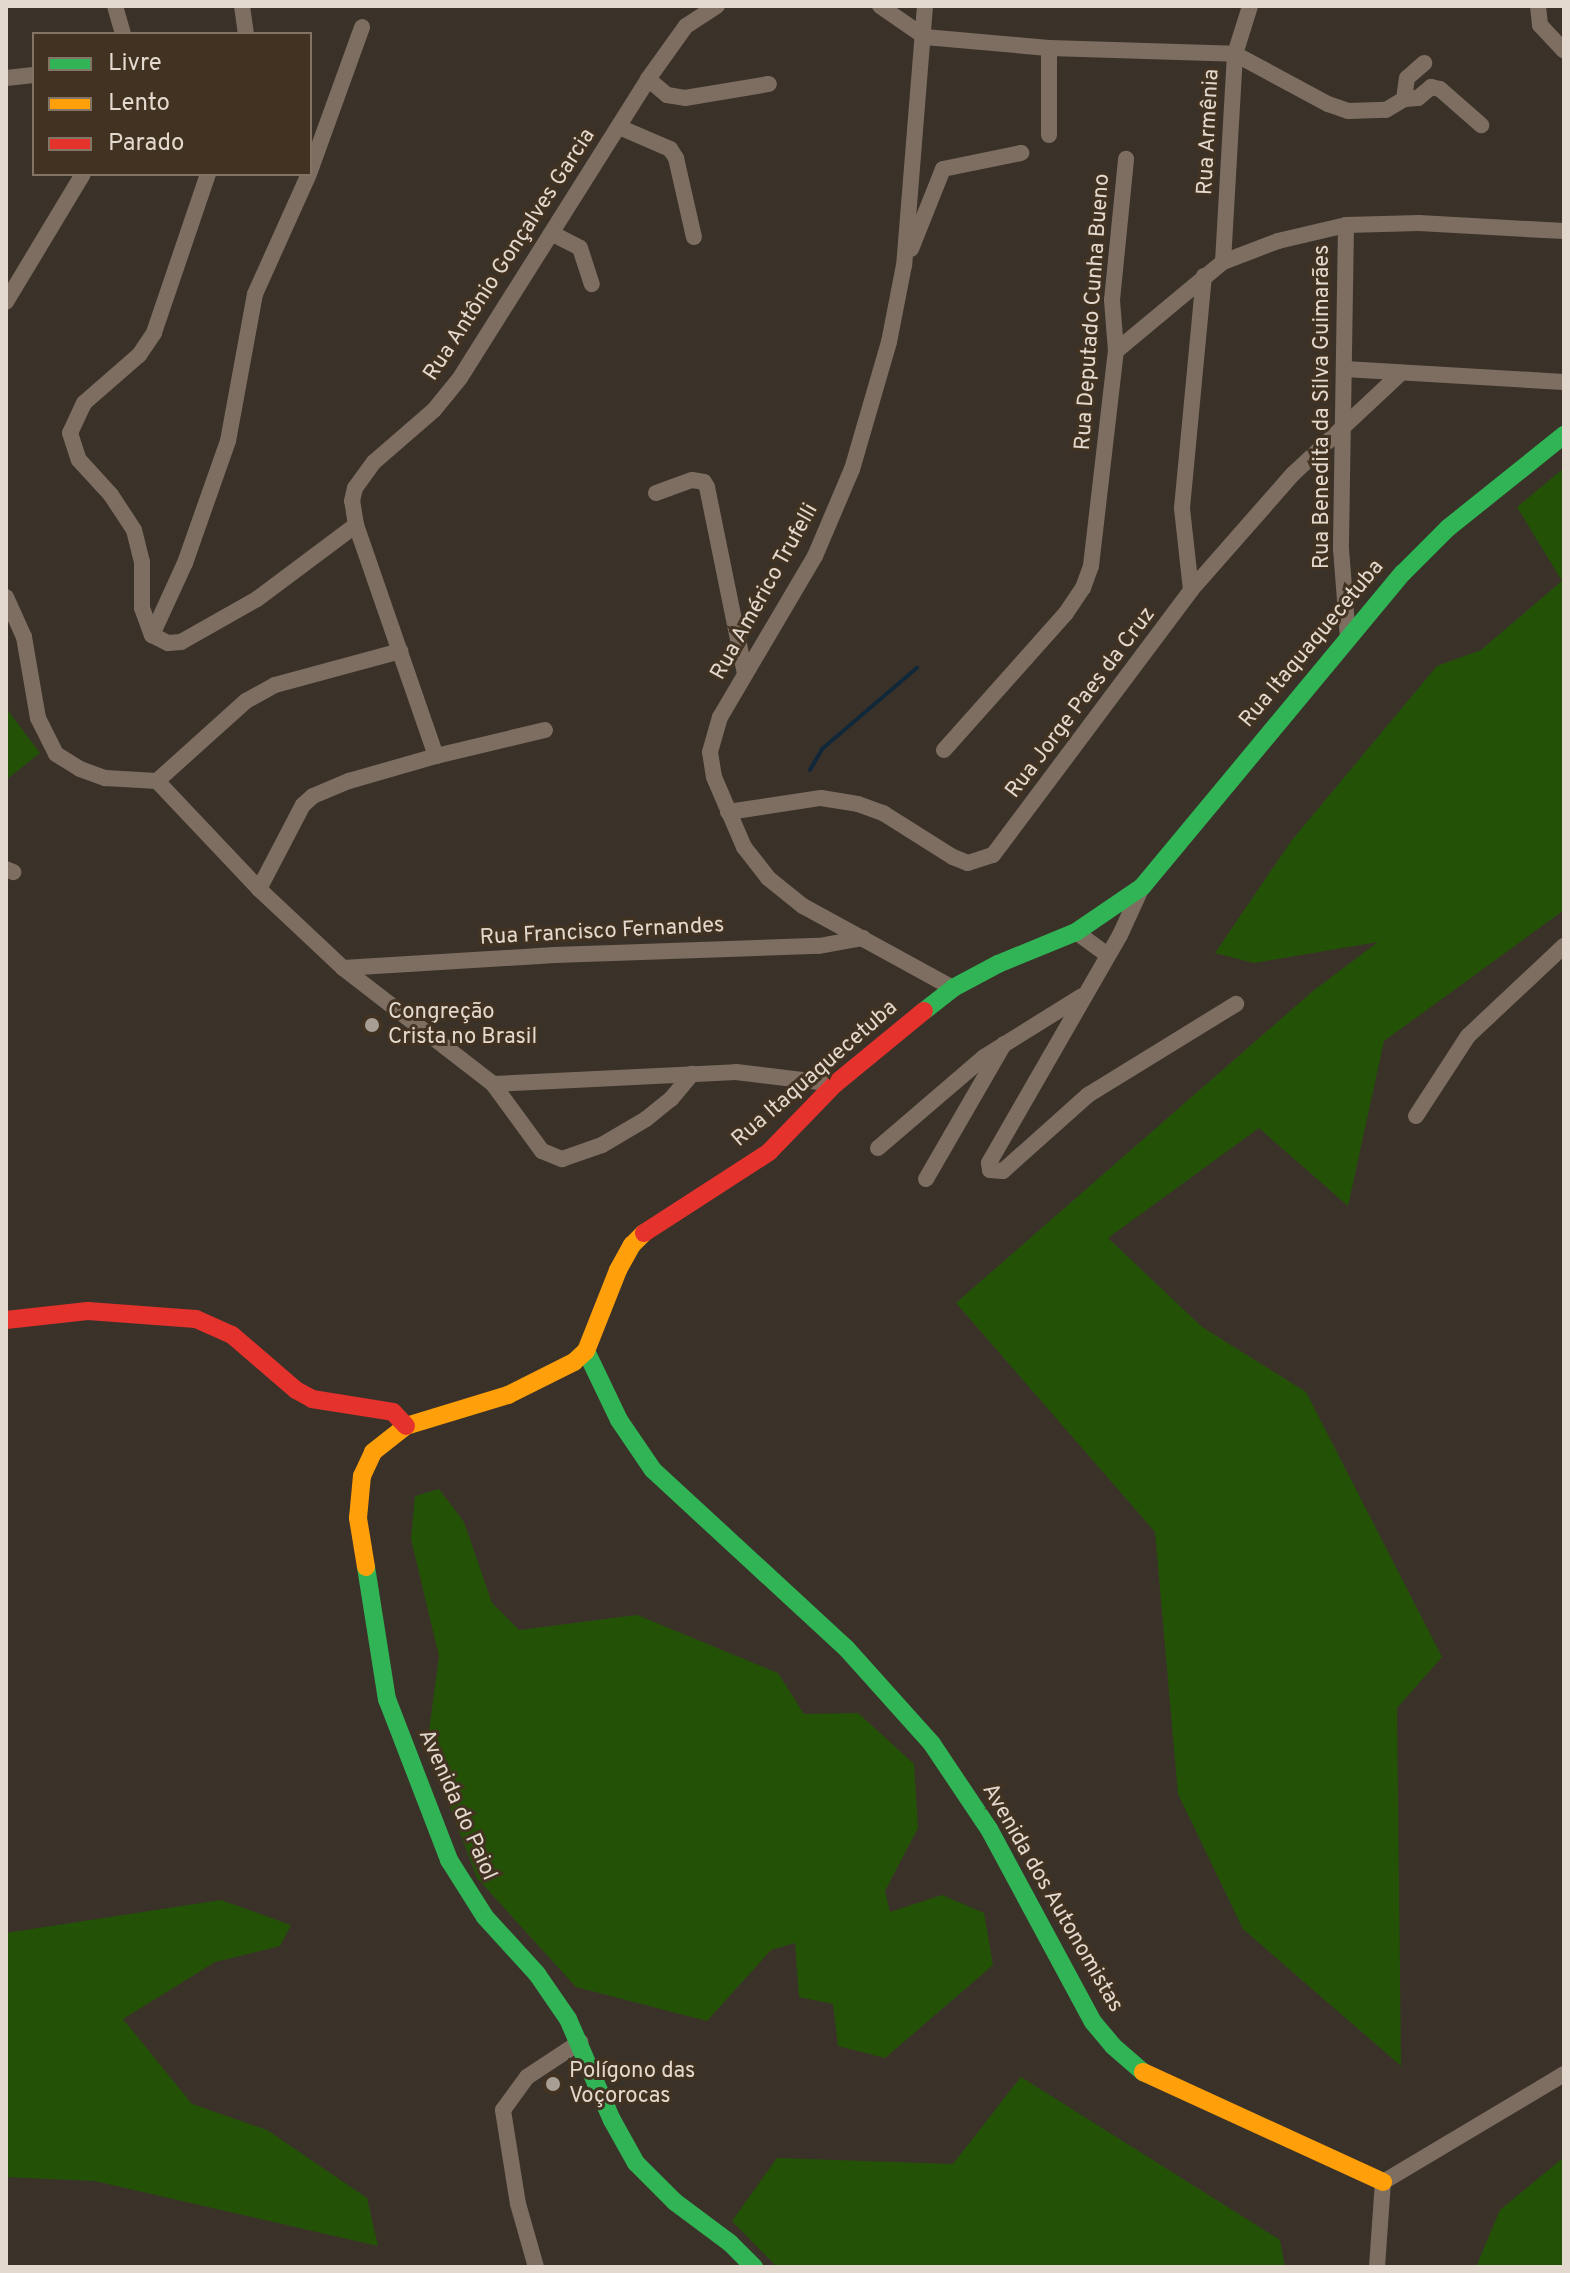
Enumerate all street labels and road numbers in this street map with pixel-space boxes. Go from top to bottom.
street label: Rua Armênia [1192,68,1226,196]
street label: Rua Antônio Gonçalves Garcia [418,124,602,386]
street label: Rua Deputado Cunha Bueno [1070,173,1116,451]
street label: Rua Benedita da Silva Guimarães [1310,245,1336,569]
street label: Rua Américo Trufelli [705,498,825,686]
street label: Rua Itaquaquecetuba [1234,555,1390,733]
street label: Rua Jorge Paes da Cruz [1000,602,1162,804]
street label: Rua Francisco Fernandes [479,912,725,952]
street label: Rua Itaquaquecetuba [727,995,903,1153]
street label: Avenida do Paiol [412,1725,502,1885]
street label: Avenida dos Autonomistas [975,1779,1129,2017]

